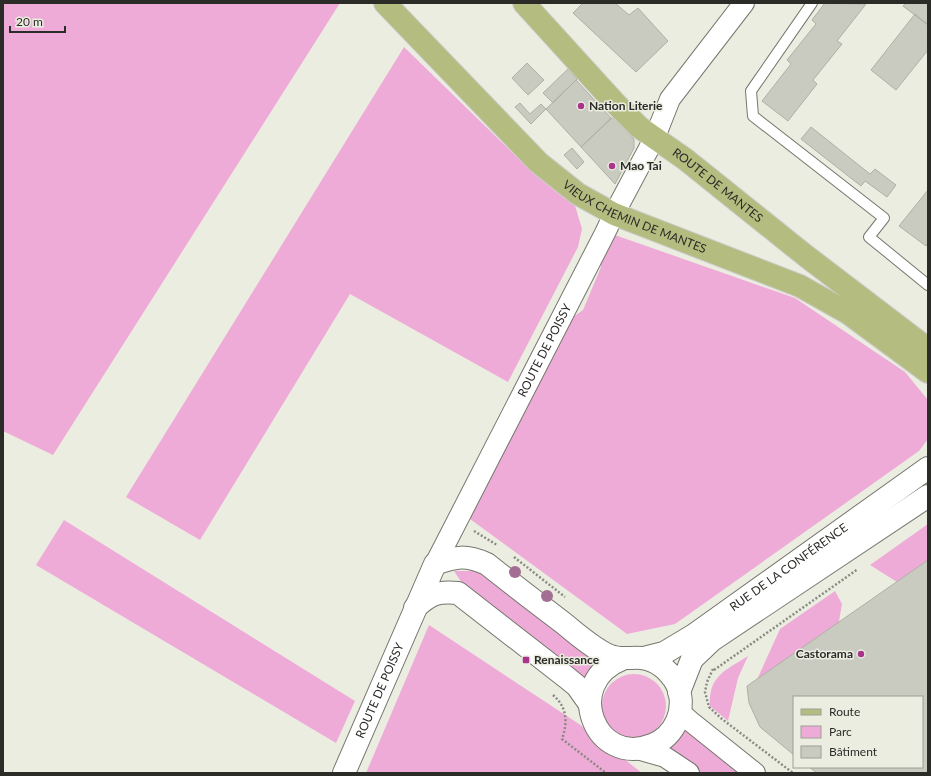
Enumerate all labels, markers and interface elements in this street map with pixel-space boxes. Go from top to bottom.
scale bar [10,8,65,34]
text: 20 m [16,14,43,29]
place label: Nation Literie [589,98,663,113]
marker: Nation Literie [576,101,586,111]
street label: ROUTE DE MANTES [670,145,766,225]
place label: Mao Tai [620,158,662,173]
marker: Mao Tai [607,161,617,171]
street label: VIEUX CHEMIN DE MANTES [560,177,709,256]
street label: ROUTE DE POISSY [514,301,575,399]
street label: RUE DE LA CONFÉRENCE [727,520,850,614]
street label: ROUTE DE POISSY [352,640,407,740]
place label: Castorama [796,646,853,661]
marker: Castorama [856,649,866,659]
place label: Renaissance [534,652,600,667]
marker: Renaissance [521,655,531,665]
legend [793,696,923,768]
text: Route [829,704,860,719]
text: Parc [829,724,852,739]
text: Bâtiment [829,744,878,759]

